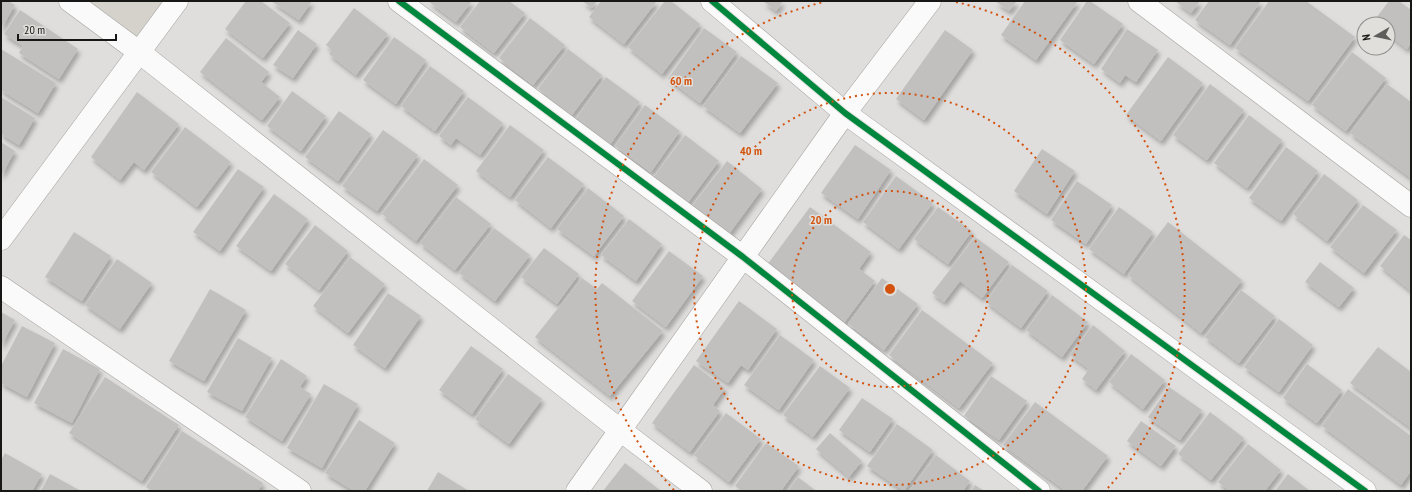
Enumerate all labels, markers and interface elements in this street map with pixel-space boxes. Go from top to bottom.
scale bar [18,16,116,42]
north arrow [1356,16,1396,56]
text: 20 m [24,22,45,37]
text: N [1359,33,1374,42]
text: 60 m [670,73,692,88]
text: 40 m [740,143,762,158]
text: 20 m [810,212,832,227]
centre of rings [883,282,897,296]

